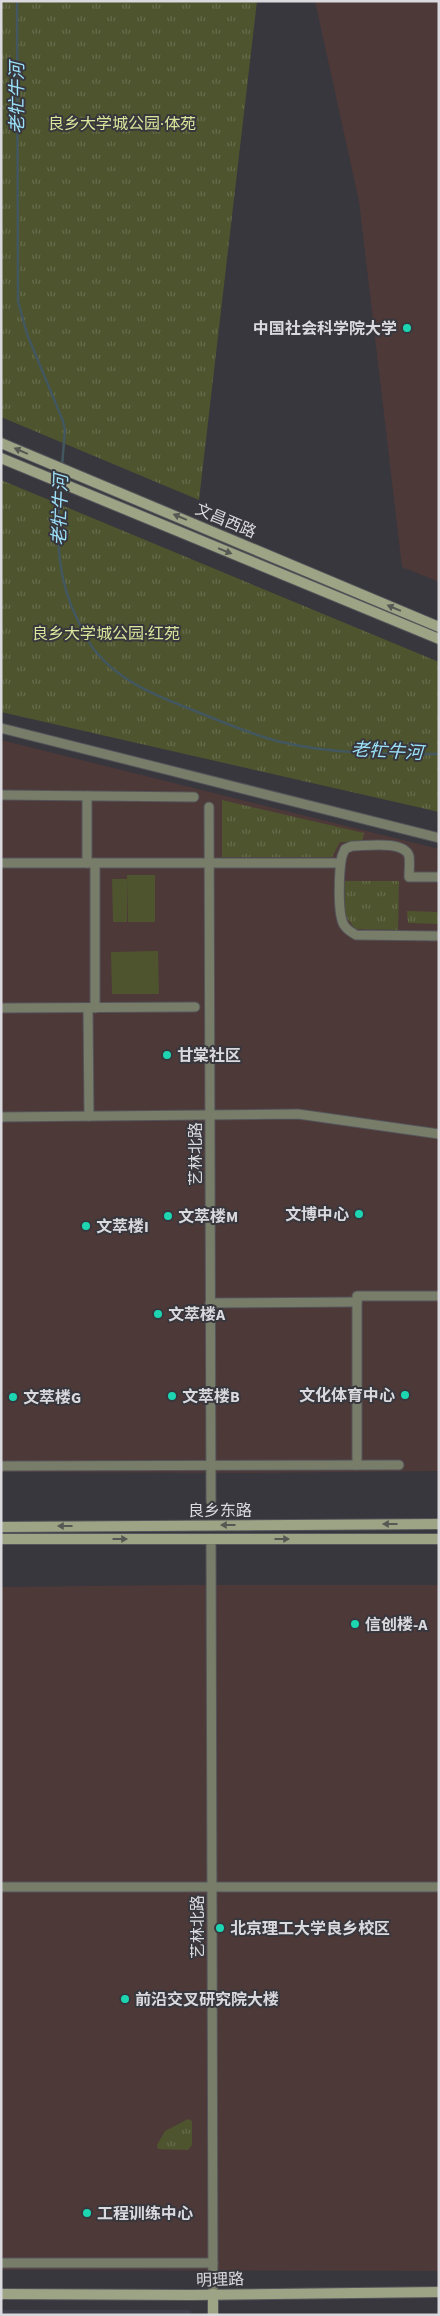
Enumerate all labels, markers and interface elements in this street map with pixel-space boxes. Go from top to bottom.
water label: 老牤牛河 [5,59,30,134]
park label: 良乡大学城公园·体苑 [48,113,196,135]
place label: 中国社会科学院大学 [253,318,397,340]
marker: 中国社会科学院大学 [401,322,413,334]
one-way arrow [13,447,28,455]
water label: 老牤牛河 [47,471,74,546]
street label: 文昌西路 [192,498,259,544]
one-way arrow [173,512,187,520]
one-way arrow [218,548,232,556]
one-way arrow [387,604,401,612]
park label: 良乡大学城公园·红苑 [32,623,180,645]
water label: 老牤牛河 [350,737,427,766]
place label: 甘棠社区 [177,1045,241,1067]
marker: 甘棠社区 [161,1049,173,1061]
street label: 艺林北路 [185,1122,207,1186]
place label: 文博中心 [285,1204,349,1226]
place label: 文萃楼M [178,1206,238,1228]
marker: 文博中心 [353,1208,365,1220]
marker: 文萃楼M [162,1210,174,1222]
place label: 文萃楼I [96,1216,149,1238]
marker: 文萃楼I [80,1220,92,1232]
place label: 文萃楼A [168,1304,226,1326]
marker: 文萃楼A [152,1308,164,1320]
place label: 文化体育中心 [299,1385,395,1407]
place label: 文萃楼B [182,1386,240,1408]
place label: 文萃楼G [23,1387,81,1409]
marker: 文化体育中心 [399,1389,411,1401]
marker: 文萃楼B [166,1390,178,1402]
marker: 文萃楼G [7,1391,19,1403]
street label: 良乡东路 [188,1500,252,1522]
one-way arrow [382,1520,398,1528]
one-way arrow [219,1521,235,1529]
one-way arrow [57,1522,73,1530]
one-way arrow [112,1535,128,1543]
one-way arrow [275,1535,291,1543]
place label: 信创楼-A [365,1614,428,1636]
marker: 信创楼-A [349,1618,361,1630]
street label: 艺林北路 [187,1895,209,1959]
place label: 北京理工大学良乡校区 [230,1918,390,1940]
marker: 北京理工大学良乡校区 [214,1922,226,1934]
place label: 前沿交叉研究院大楼 [135,1989,279,2011]
marker: 前沿交叉研究院大楼 [119,1993,131,2005]
place label: 工程训练中心 [97,2203,193,2225]
marker: 工程训练中心 [81,2207,93,2219]
street label: 明理路 [196,2268,244,2292]

